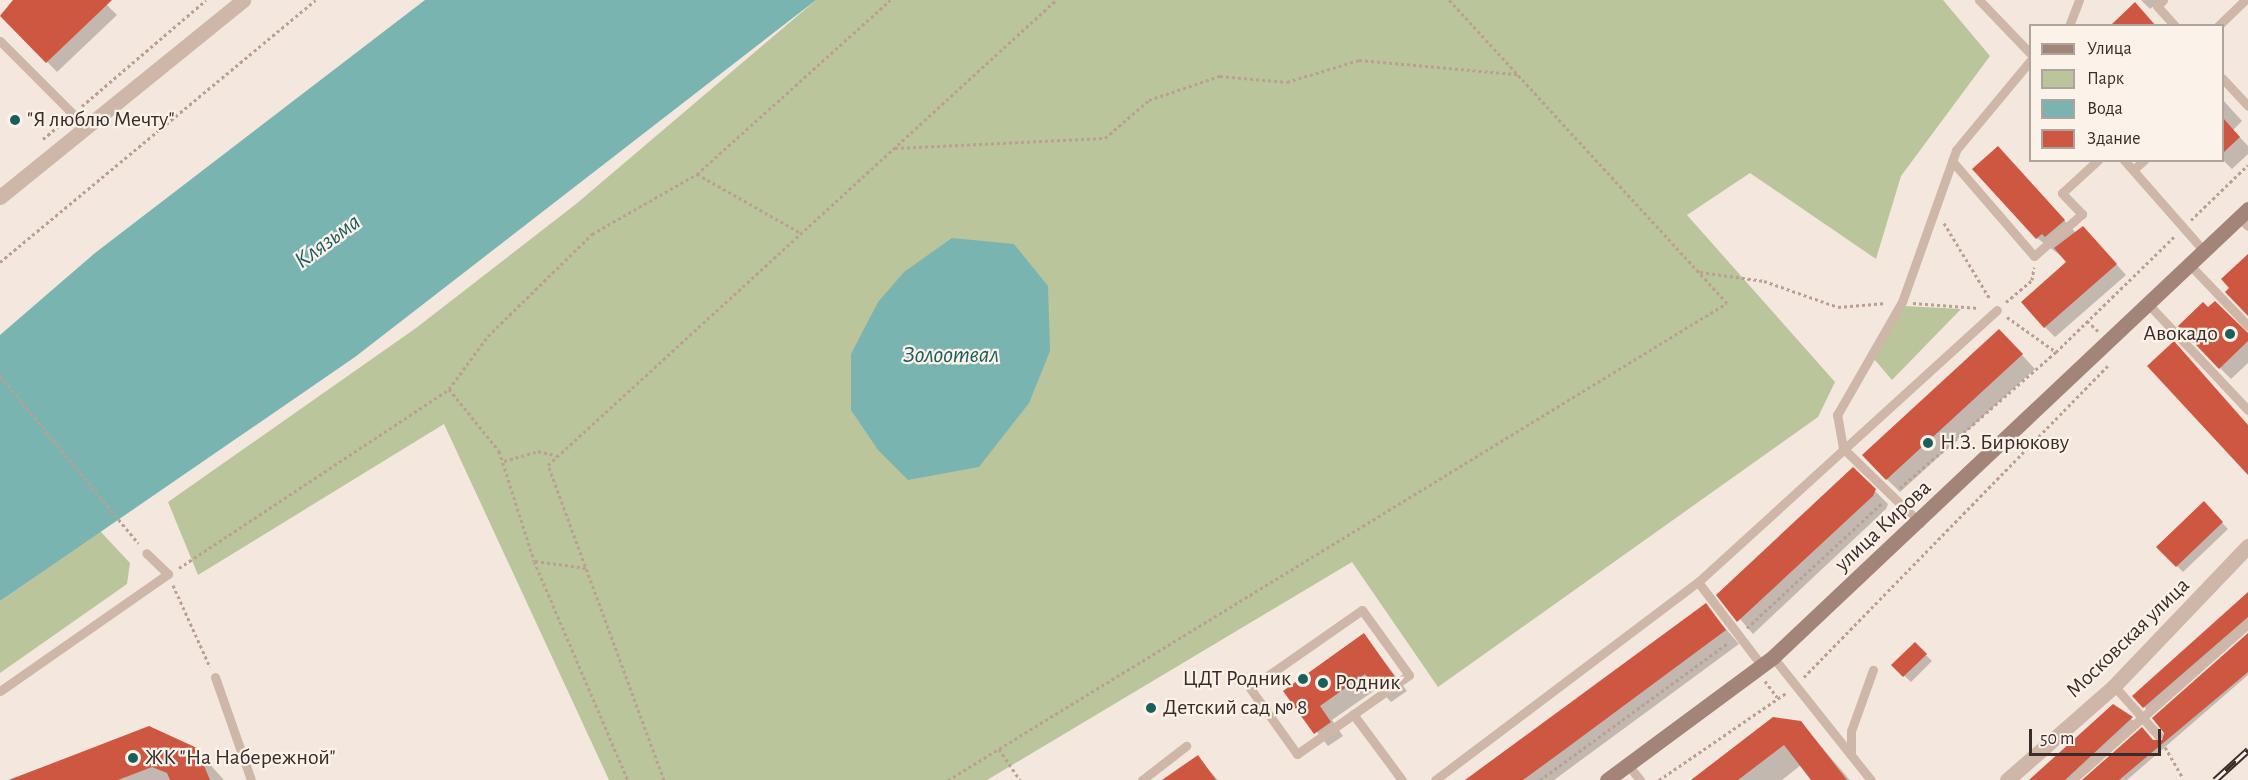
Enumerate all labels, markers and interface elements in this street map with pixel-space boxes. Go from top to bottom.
legend [2029,24,2224,162]
text: Улица [2087,40,2132,58]
text: Парк [2087,70,2124,88]
text: Вода [2087,100,2123,118]
place label: "Я люблю Мечту" [27,107,175,133]
marker: "Я люблю Мечту" [8,113,22,127]
text: Здание [2087,130,2141,148]
water label: Клязьма [289,208,367,276]
place label: Авокадо [2143,321,2218,347]
marker: Авокадо [2223,327,2237,341]
water label: Золоотвал [903,342,999,370]
place label: Н.З. Бирюкову [1940,430,2069,456]
marker: Н.З. Бирюкову [1921,436,1935,450]
street label: улица Кирова [1829,475,1937,577]
street label: Московская улица [2061,572,2195,704]
place label: ЦДТ Родник [1183,666,1291,692]
place label: Родник [1335,670,1400,696]
marker: ЦДТ Родник [1296,672,1310,686]
marker: Родник [1316,676,1330,690]
place label: Детский сад № 8 [1163,695,1307,721]
marker: Детский сад № 8 [1144,701,1158,715]
scale bar [2032,717,2164,755]
text: 50 m [2040,730,2074,748]
place label: ЖК "На Набережной" [145,745,336,771]
marker: ЖК "На Набережной" [126,751,140,765]

